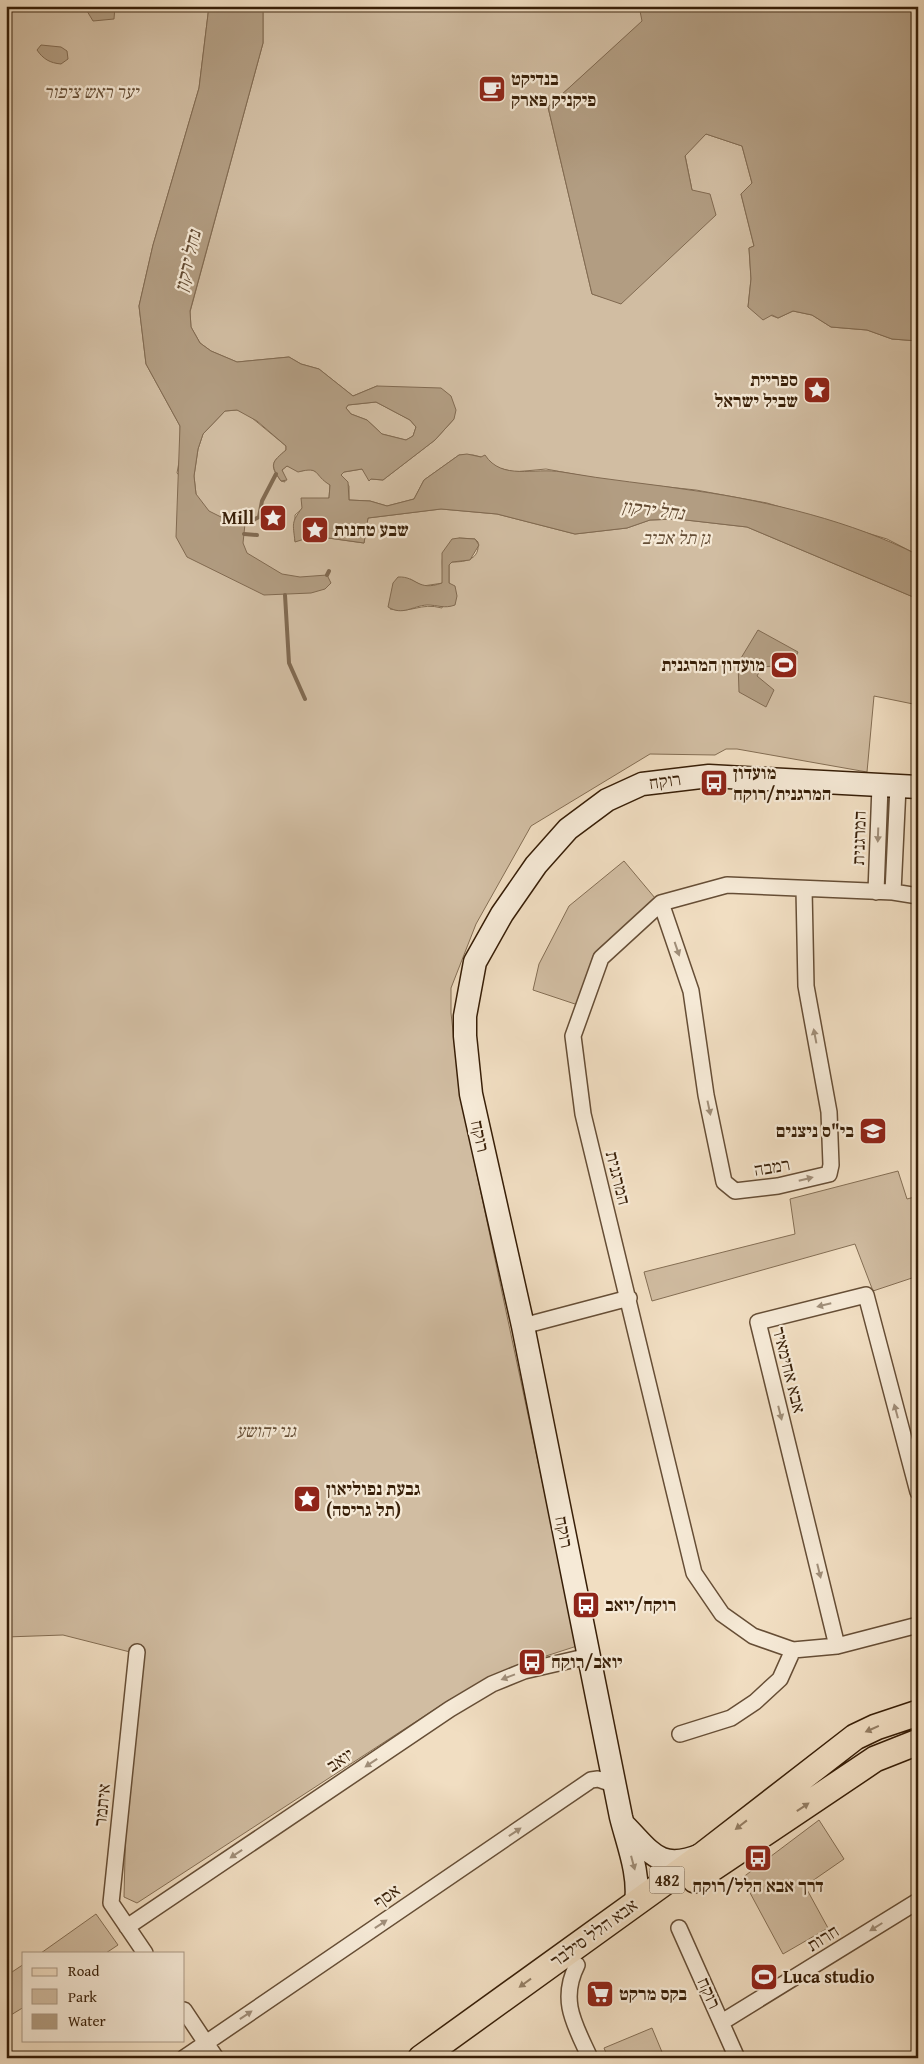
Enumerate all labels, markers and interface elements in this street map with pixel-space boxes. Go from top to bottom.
place label: בנדיקט פיקניק פארק [511,65,596,113]
cafe icon: בנדיקט פיקניק פארק [477,74,507,104]
park label: יער ראש ציפור [44,78,140,105]
water label: נחל ירקון [166,226,208,295]
place label: ספריית שביל ישראל [714,366,798,414]
place icon: ספריית שביל ישראל [802,375,832,405]
water label: נחל ירקון [620,491,687,527]
place icon: Mill [258,503,288,533]
place label: Mill [222,504,254,531]
place icon: שבע טחנות [300,515,330,545]
place label: שבע טחנות [334,516,409,543]
park label: גן תל אביב [642,524,711,551]
sports icon: מועדון המרגנית [769,650,799,680]
place label: מועדון המרגנית [661,651,765,678]
place label: מועדון המרגנית/רוקח [733,759,831,807]
street label: רוקח [647,765,683,796]
bus stop icon: מועדון המרגנית/רוקח [699,768,729,798]
street label: המרגנית [844,810,873,866]
one-way arrow [874,827,882,843]
one-way arrow [674,942,681,957]
one-way arrow [811,1029,819,1044]
one-way arrow [705,1101,713,1117]
school or university icon: בי"ס ניצנים [858,1116,888,1146]
street label: רוקח [464,1117,497,1155]
place label: בי"ס ניצנים [776,1117,854,1144]
street label: המרגנית [599,1148,638,1208]
street label: רמבה [752,1150,792,1183]
one-way arrow [799,1175,814,1183]
one-way arrow [817,1301,832,1309]
street label: אבא אחימאיר [766,1324,813,1416]
one-way arrow [892,1403,900,1418]
one-way arrow [776,1406,784,1421]
park label: גני יהושע [236,1417,297,1444]
place label: גבעת נפוליאון (תל גריסה) [326,1475,421,1523]
place icon: גבעת נפוליאון (תל גריסה) [292,1484,322,1514]
street label: רוקח [548,1513,581,1550]
one-way arrow [815,1564,823,1579]
bus stop icon: רוקח/יואב [571,1590,601,1620]
place label: רוקח/יואב [605,1591,677,1618]
bus stop icon: יואב/רוקח [517,1647,547,1677]
place label: יואב/רוקח [551,1648,623,1675]
one-way arrow [501,1674,516,1681]
one-way arrow [865,1726,879,1734]
street label: יואב [321,1741,359,1779]
one-way arrow [364,1758,377,1767]
street label: איתמר [86,1782,117,1828]
one-way arrow [797,1802,810,1811]
one-way arrow [735,1819,748,1830]
one-way arrow [508,1827,521,1837]
bus stop icon: דרך אבא הלל/רוקח [743,1843,773,1873]
one-way arrow [229,1849,243,1858]
one-way arrow [630,1856,638,1871]
road number: 482 [650,1866,684,1894]
place label: דרך אבא הלל/רוקח [692,1872,824,1899]
street label: אסף [368,1877,406,1914]
street label: אבא הלל סילבר [544,1892,643,1974]
street label: חרות [801,1917,844,1958]
one-way arrow [374,1919,387,1929]
one-way arrow [870,1922,883,1931]
legend [22,1952,185,2042]
text: Road [68,1960,99,1981]
sports icon: Luca studio [749,1962,779,1992]
place label: Luca studio [783,1963,875,1990]
street label: רוקח [691,1973,728,2013]
one-way arrow [518,1978,532,1988]
supermarket icon: בקס מרקט [585,1979,615,2009]
place label: בקס מרקט [619,1980,687,2007]
text: Park [68,1986,97,2007]
text: Water [68,2010,106,2031]
one-way arrow [239,2010,253,2020]

